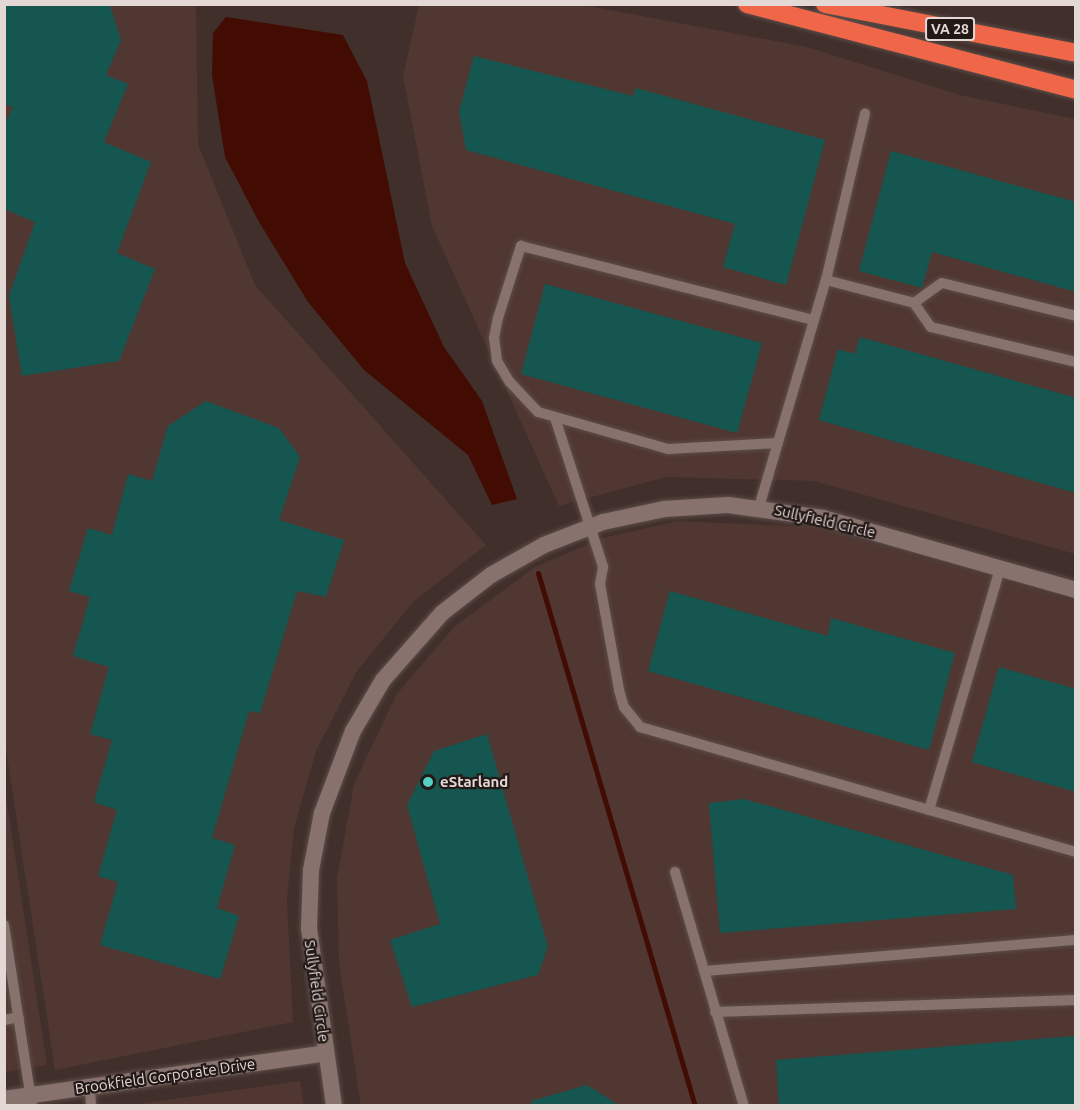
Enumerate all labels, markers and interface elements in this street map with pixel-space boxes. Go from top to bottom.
road number: VA 28 [924,18,976,40]
street label: Sullyfield Circle [773,501,877,541]
place label: eStarland [440,773,508,791]
marker: eStarland [421,775,435,789]
street label: Sullyfield Circle [301,939,333,1043]
street label: Brookfield Corporate Drive [74,1054,256,1098]

